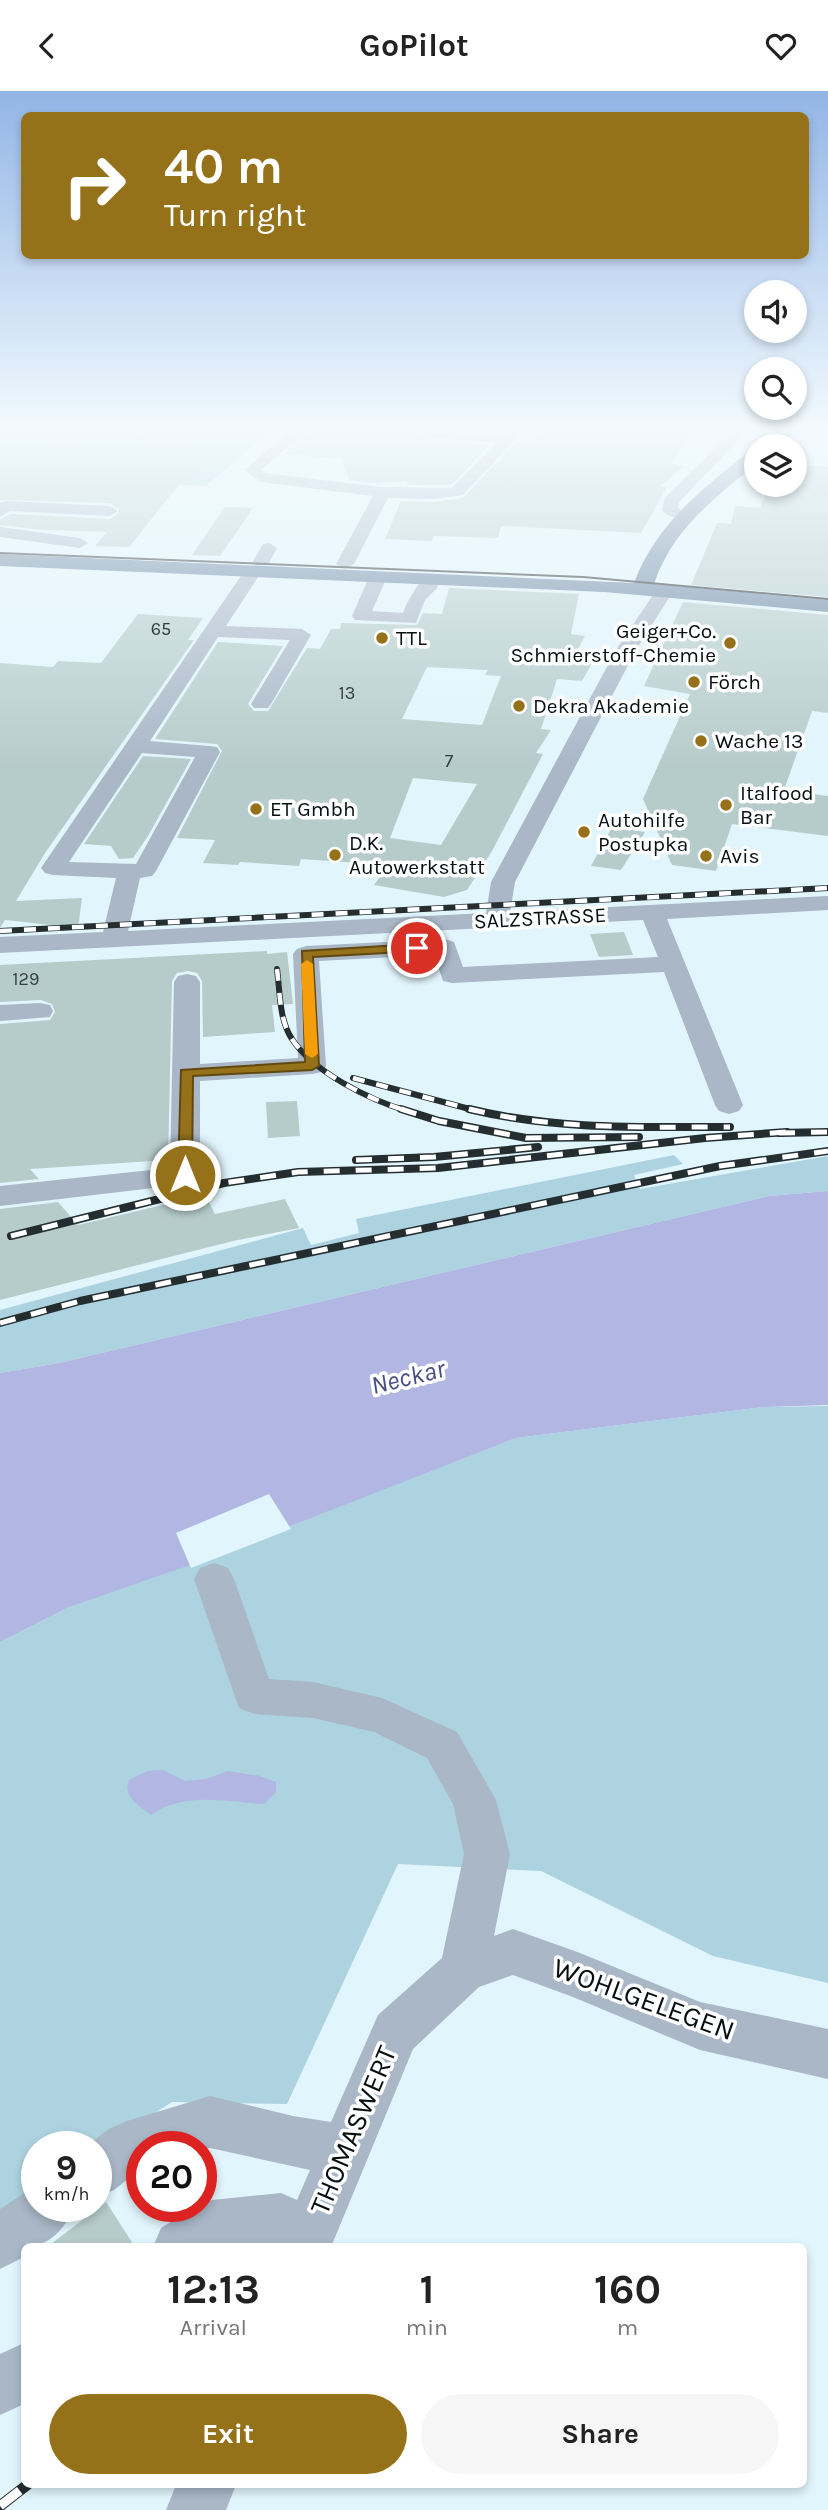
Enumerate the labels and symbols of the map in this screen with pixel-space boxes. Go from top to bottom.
house number: 65 [151,618,171,640]
place label: Geiger+Co. Schmierstoff-Chemie [510,619,716,667]
place label: TTL [396,626,427,650]
marker: TTL [374,630,390,646]
marker: Geiger+Co. Schmierstoff-Chemie [722,635,738,651]
place label: Förch [708,670,761,694]
marker: Förch [686,674,702,690]
house number: 13 [339,682,355,704]
place label: Dekra Akademie [533,694,689,718]
marker: Dekra Akademie [511,698,527,714]
place label: Wache 13 [715,729,803,753]
marker: Wache 13 [693,733,709,749]
house number: 7 [445,750,454,772]
place label: Italfood Bar [740,781,814,829]
place label: ET Gmbh [270,797,356,821]
marker: Italfood Bar [718,797,734,813]
marker: ET Gmbh [248,801,264,817]
place label: Autohilfe Postupka [598,808,688,856]
marker: Autohilfe Postupka [576,824,592,840]
place label: D.K. Autowerkstatt [349,831,485,879]
place label: Avis [720,844,759,868]
marker: D.K. Autowerkstatt [327,847,343,863]
marker: Avis [698,848,714,864]
street label: SALZSTRASSE [473,903,607,933]
pin [387,918,447,978]
house number: 129 [13,968,39,990]
position arrow [148,1138,222,1212]
water label: Neckar [368,1353,449,1401]
street label: WOHLGELEGEN [549,1951,739,2047]
street label: THOMASWERT [303,2041,403,2219]
speed limit sign: 20 [126,2131,217,2222]

